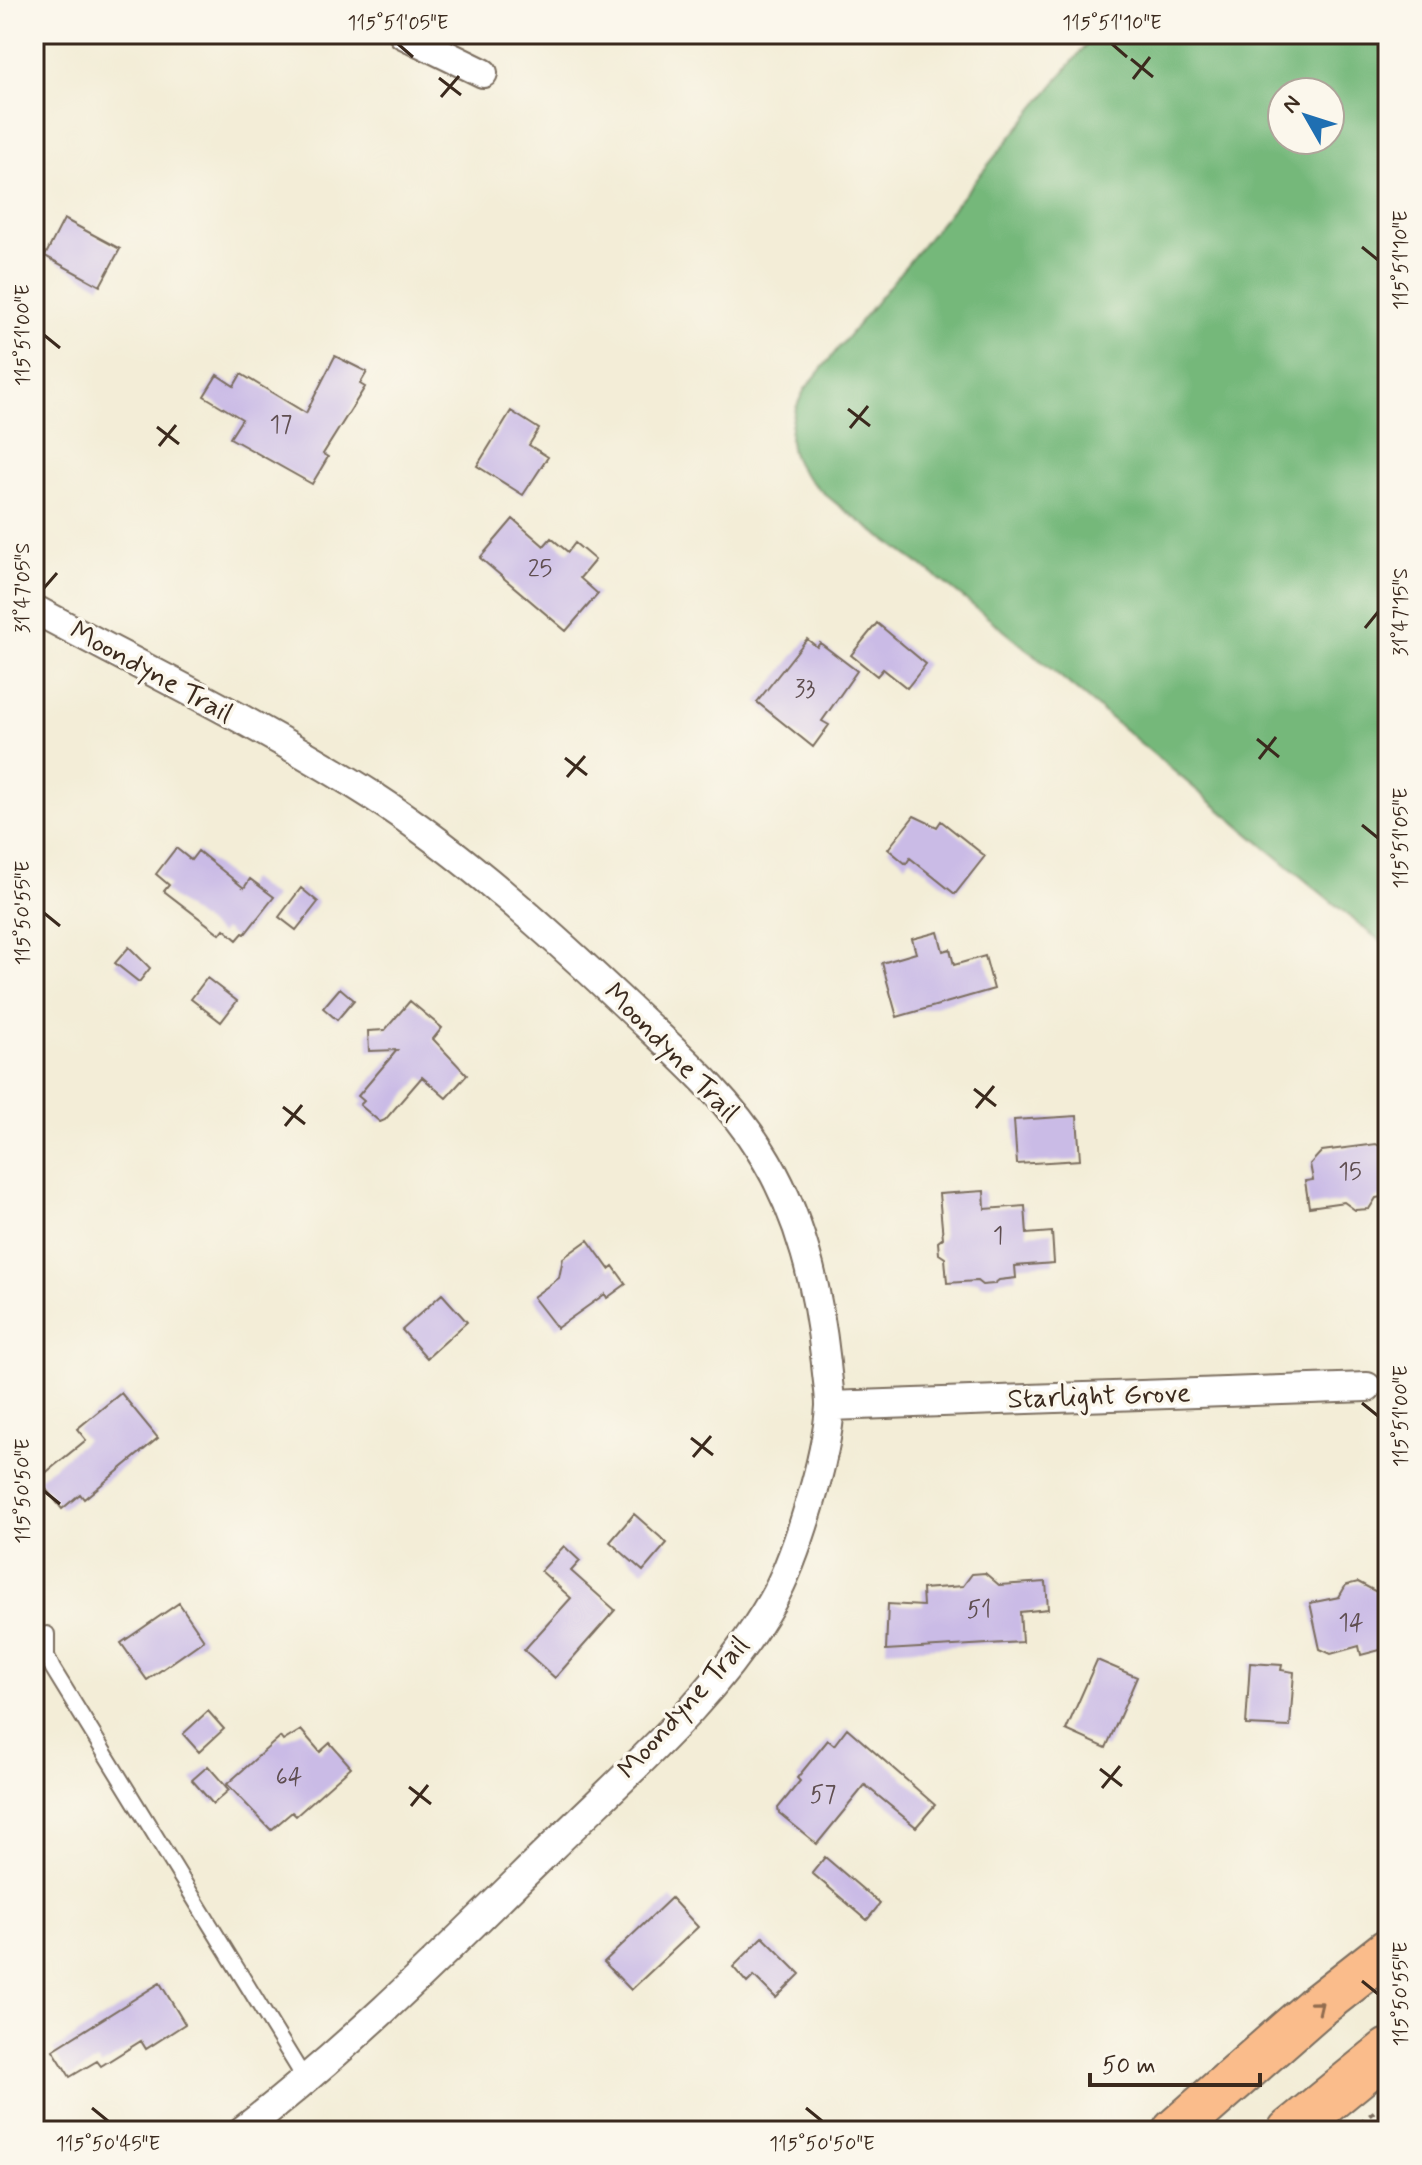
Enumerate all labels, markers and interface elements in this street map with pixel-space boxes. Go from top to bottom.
text: 115°51'05"E [347,10,449,37]
text: 115°51'10"E [1062,10,1162,37]
north arrow [1266,76,1346,156]
text: N [1277,90,1308,119]
text: 115°51'10"E [1388,210,1415,310]
text: 115°51'00"E [10,284,37,386]
house number: 17 [270,410,292,441]
text: 31°47'05"S [10,543,37,633]
house number: 25 [528,554,552,585]
text: 31°47'15"S [1388,568,1415,656]
street label: Moondyne Trail [63,613,239,733]
house number: 33 [795,674,816,705]
text: 115°51'05"E [1388,787,1415,889]
text: 115°50'55"E [10,861,37,965]
street label: Moondyne Trail [595,975,747,1131]
house number: 15 [1338,1157,1362,1188]
house number: 1 [993,1221,1003,1252]
text: 115°51'00"E [1388,1365,1415,1467]
street label: Starlight Grove [1007,1375,1191,1419]
text: 115°50'50"E [10,1438,37,1544]
house number: 51 [967,1595,991,1626]
house number: 14 [1338,1608,1364,1639]
street label: Moondyne Trail [610,1629,758,1787]
house number: 64 [276,1762,302,1793]
house number: 57 [810,1780,836,1811]
text: 115°50'55"E [1388,1942,1415,2046]
one-way arrow [1309,2001,1323,2016]
scale bar [1090,2037,1260,2087]
text: 50 m [1102,2051,1156,2082]
text: 115°50'45"E [56,2131,160,2158]
text: 115°50'50"E [769,2131,875,2158]

